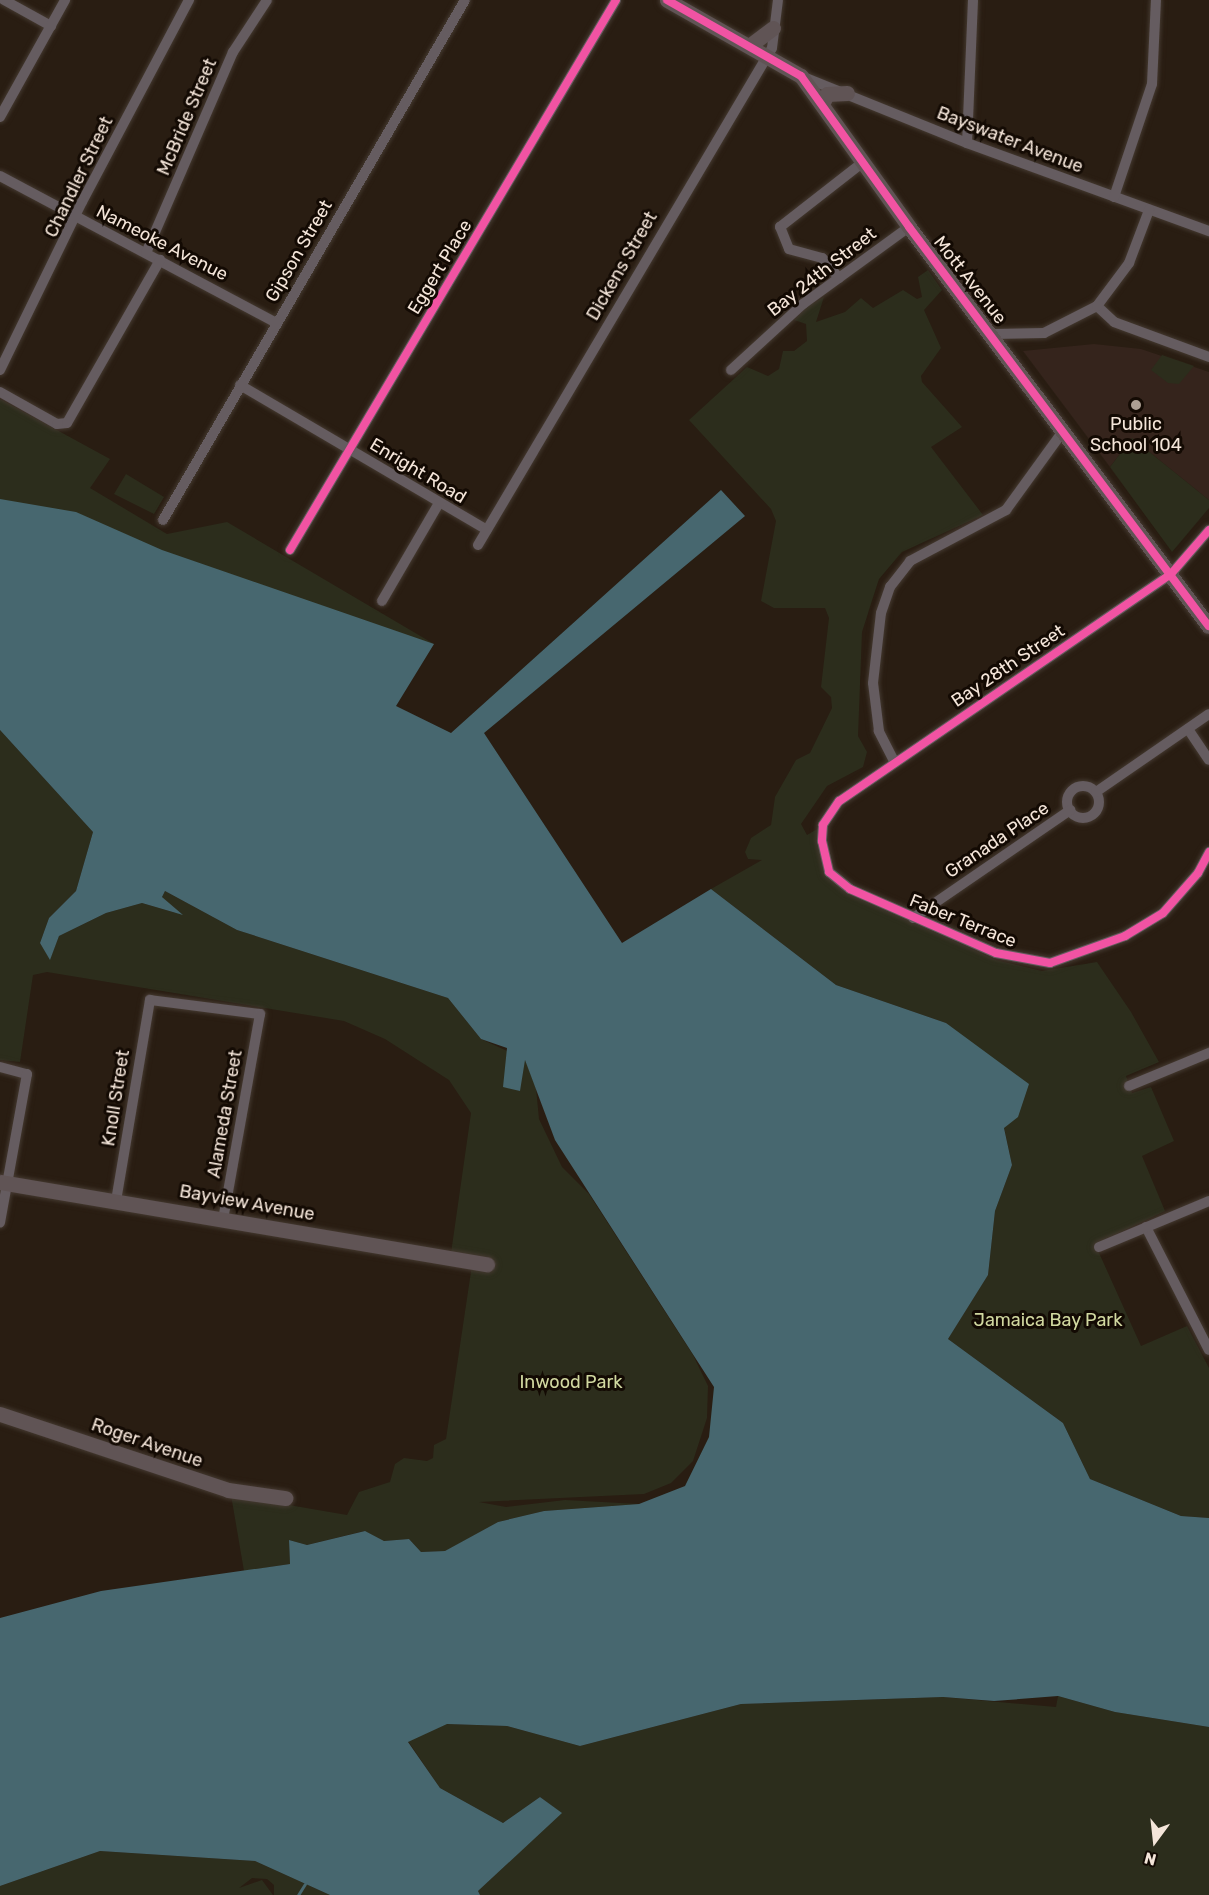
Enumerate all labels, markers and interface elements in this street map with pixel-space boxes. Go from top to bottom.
street label: McBride Street [153,55,221,179]
street label: Bayswater Avenue [933,102,1087,178]
street label: Chandler Street [40,113,118,241]
street label: Gipson Street [261,196,337,306]
street label: Nameoke Avenue [92,200,232,286]
street label: Dickens Street [582,208,662,324]
street label: Eggert Place [403,216,477,318]
street label: Bay 24th Street [763,223,881,321]
street label: Mott Avenue [929,232,1011,328]
marker: Public School 104 [1129,398,1143,412]
place label: Public School 104 [1090,414,1182,456]
street label: Enright Road [366,434,470,508]
street label: Bay 28th Street [947,620,1069,712]
street label: Granada Place [941,797,1053,883]
street label: Faber Terrace [906,890,1020,952]
street label: Knoll Street [98,1048,134,1148]
street label: Alameda Street [203,1048,247,1180]
street label: Bayview Avenue [177,1180,317,1226]
park label: Jamaica Bay Park [973,1309,1123,1331]
park label: Inwood Park [519,1371,623,1393]
street label: Roger Avenue [88,1414,206,1472]
north arrow [1125,1811,1185,1871]
text: N [1142,1848,1158,1870]

